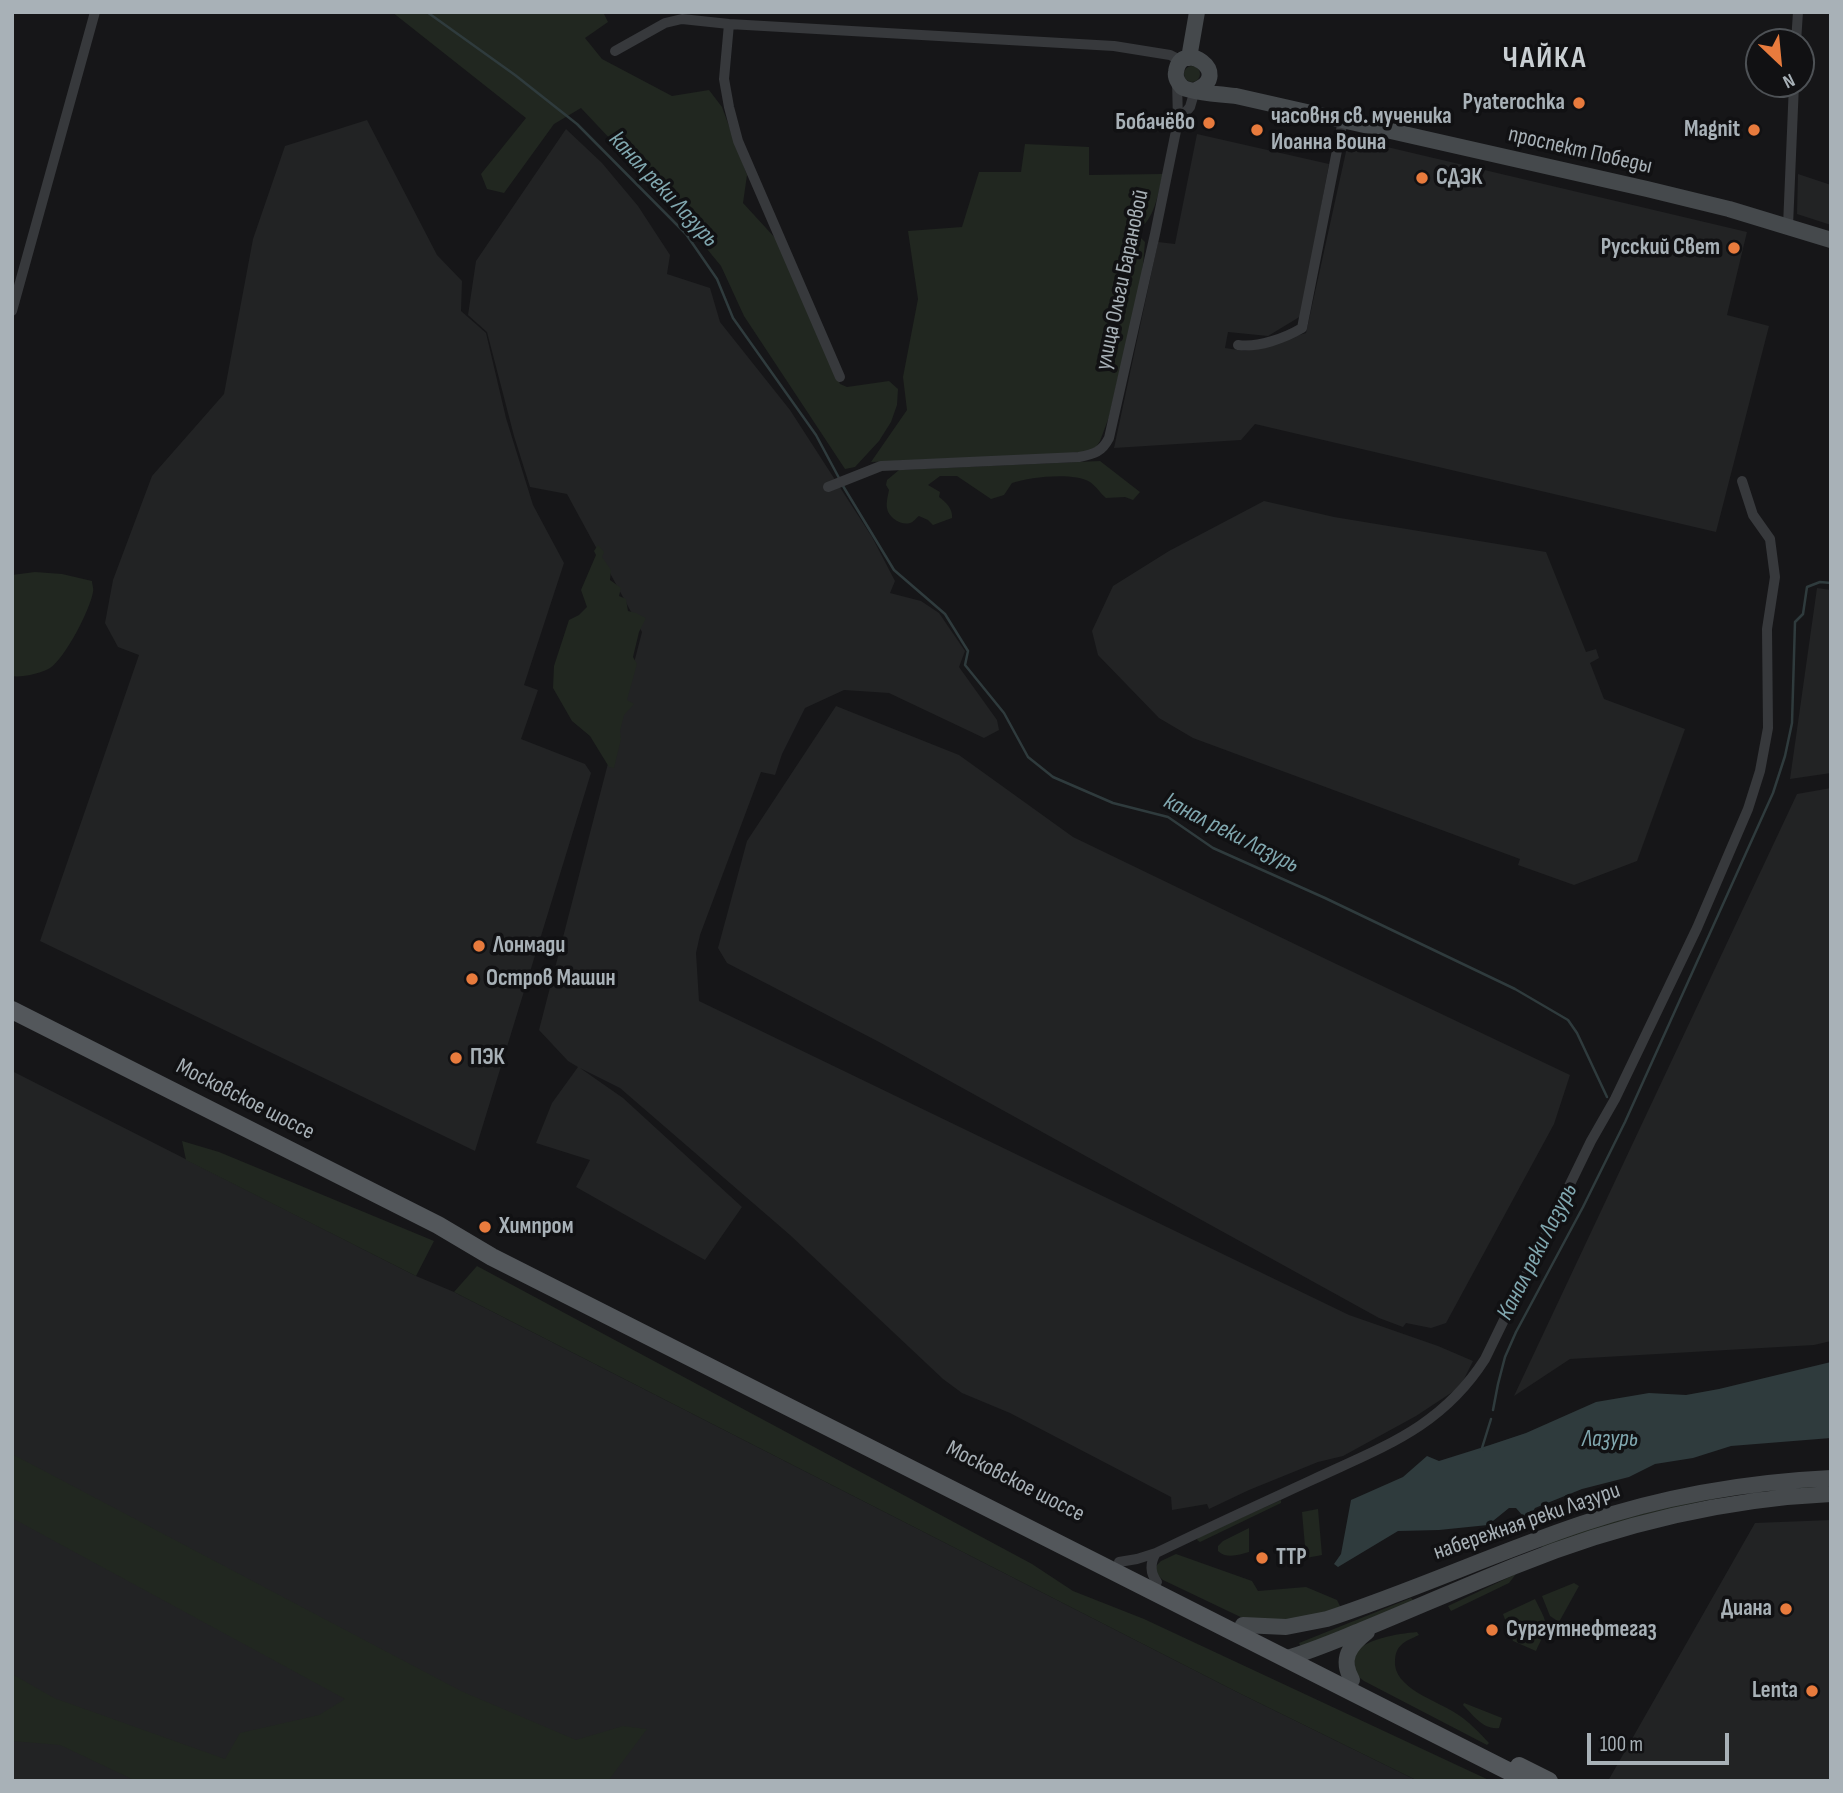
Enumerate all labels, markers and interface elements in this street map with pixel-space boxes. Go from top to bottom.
north arrow [1745,28,1815,98]
district label: ЧАЙКА [1503,41,1587,77]
text: N [1779,68,1798,93]
place label: Pyaterochka [1463,89,1565,117]
marker: Pyaterochka [1571,95,1587,111]
place label: часовня св. мученика Иоанна Воина [1271,103,1452,157]
place label: Бобачёво [1115,109,1195,137]
marker: Бобачёво [1201,115,1217,131]
place label: Magnit [1684,116,1740,144]
street label: проспект Победы [1505,121,1655,181]
marker: часовня св. мученика Иоанна Воина [1249,122,1265,138]
marker: Magnit [1746,122,1762,138]
water label: канал реки Лазурь [602,126,724,254]
place label: СДЭК [1436,164,1482,192]
marker: СДЭК [1414,170,1430,186]
street label: улица Ольги Барановой [1090,187,1156,373]
place label: Русский Свет [1601,234,1720,262]
marker: Русский Свет [1726,240,1742,256]
water label: канал реки Лазурь [1159,788,1303,880]
place label: Лонмади [493,932,565,960]
marker: Лонмади [471,938,487,954]
place label: Остров Машин [486,965,616,993]
marker: Остров Машин [464,971,480,987]
place label: ПЭК [470,1044,505,1072]
marker: ПЭК [448,1050,464,1066]
street label: Московское шоссе [171,1053,319,1147]
water label: Канал реки Лазурь [1491,1179,1585,1325]
place label: Химпром [499,1213,573,1241]
marker: Химпром [477,1219,493,1235]
water label: Лазурь [1582,1426,1638,1454]
street label: Московское шоссе [941,1435,1089,1529]
street label: набережная реки Лазури [1430,1477,1624,1567]
place label: ТТР [1276,1544,1307,1572]
marker: ТТР [1254,1550,1270,1566]
place label: Диана [1721,1595,1772,1623]
marker: Диана [1778,1601,1794,1617]
place label: Сургутнефтегаз [1506,1616,1657,1644]
marker: Сургутнефтегаз [1484,1622,1500,1638]
place label: Lenta [1752,1677,1798,1705]
marker: Lenta [1804,1683,1820,1699]
scale bar [1591,1720,1733,1764]
text: 100 m [1600,1732,1643,1757]

